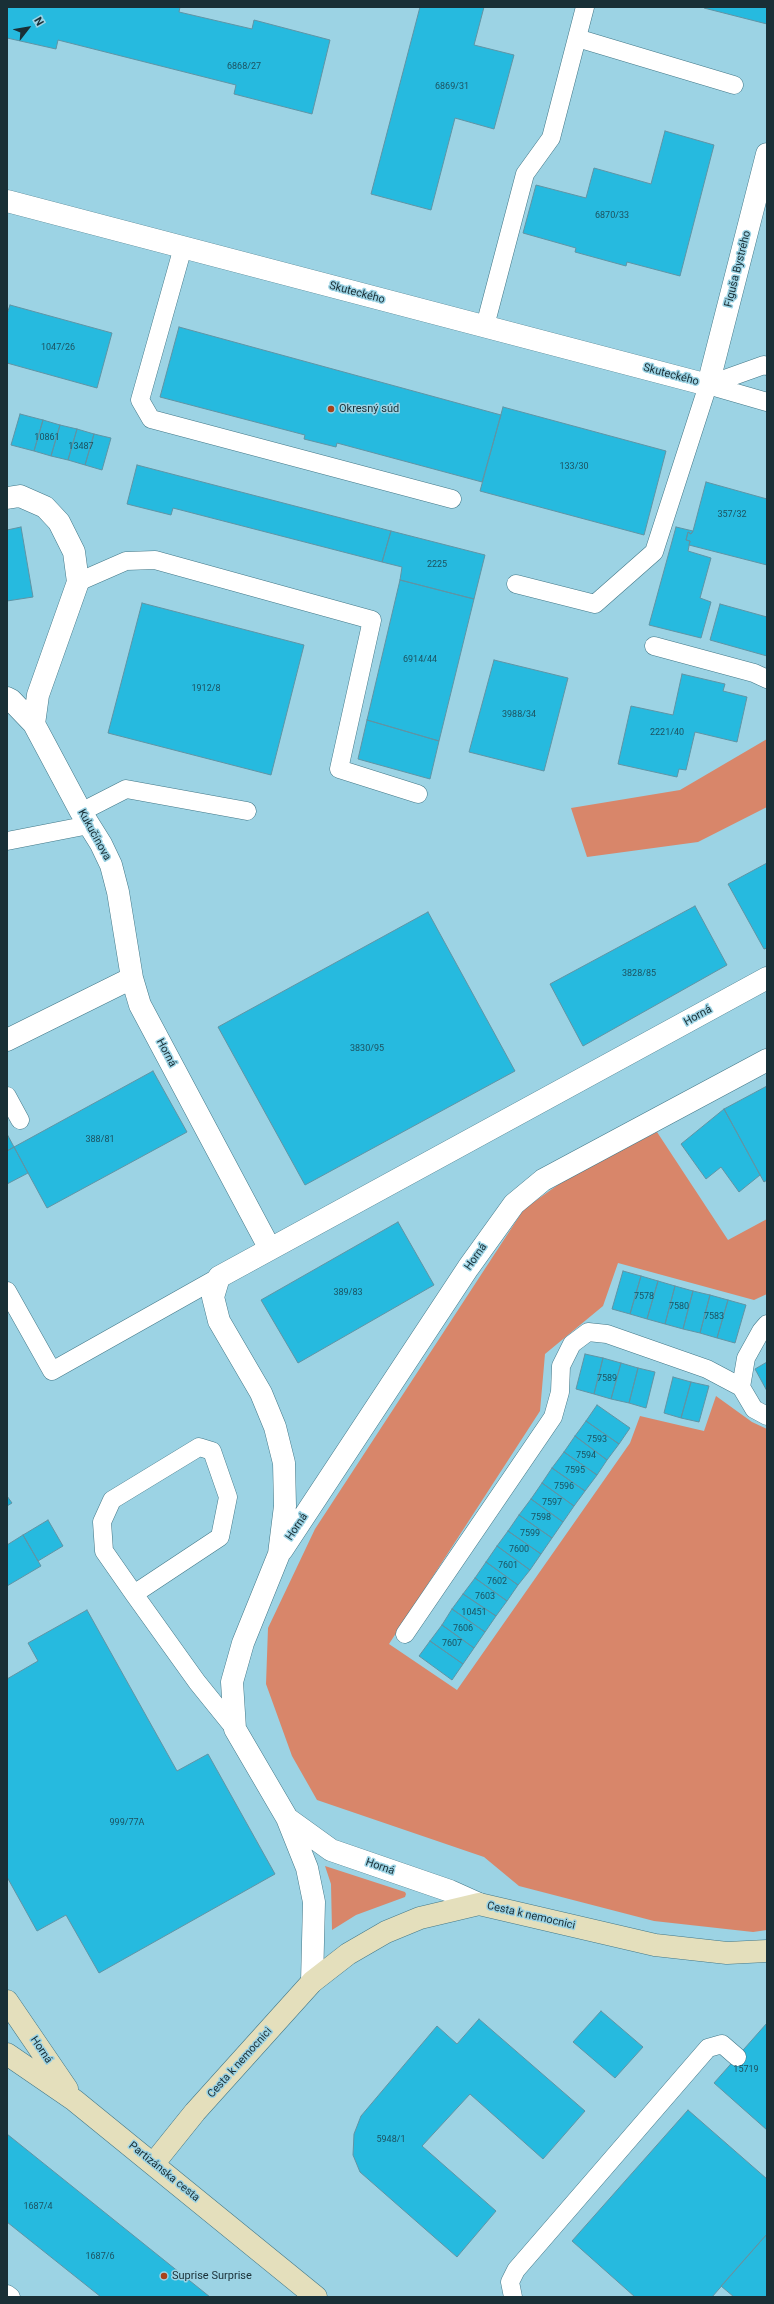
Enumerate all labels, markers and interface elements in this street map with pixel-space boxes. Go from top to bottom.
north arrow [8,8,48,48]
text: N [31,15,46,28]
house number: 6868/27 [227,62,261,72]
house number: 6869/31 [435,82,469,92]
house number: 6870/33 [595,211,629,221]
street label: Figuša Bystrého [722,229,754,309]
street label: Skuteckého [328,279,386,307]
house number: 1047/26 [41,343,75,353]
street label: Skuteckého [642,361,700,389]
place label: Okresný súd [339,402,399,416]
marker: Okresný súd [326,404,336,414]
house number: 10861 [34,433,60,443]
house number: 13487 [68,442,94,452]
house number: 133/30 [559,462,589,472]
house number: 357/32 [717,510,747,520]
house number: 2225 [427,560,447,570]
house number: 6914/44 [403,655,437,665]
house number: 1912/8 [191,684,221,694]
house number: 3988/34 [502,710,536,720]
house number: 2221/40 [650,728,684,738]
street label: Kukučínova [75,807,113,863]
house number: 3828/85 [622,969,656,979]
street label: Horná [682,1003,714,1029]
street label: Horná [153,1037,179,1069]
house number: 3830/95 [350,1044,384,1054]
house number: 388/81 [85,1135,115,1145]
street label: Horná [462,1241,490,1273]
house number: 389/83 [333,1288,363,1298]
house number: 7578 [634,1292,654,1302]
house number: 7580 [669,1302,689,1312]
house number: 7583 [704,1312,724,1322]
house number: 7589 [597,1374,617,1384]
house number: 7593 [587,1435,607,1445]
house number: 7594 [576,1451,596,1461]
house number: 7595 [565,1466,585,1476]
house number: 7596 [554,1482,574,1492]
house number: 7597 [542,1498,562,1508]
street label: Horná [283,1511,311,1543]
house number: 7598 [531,1513,551,1523]
house number: 7599 [520,1529,540,1539]
house number: 7600 [509,1545,529,1555]
house number: 7601 [498,1561,518,1571]
house number: 7602 [487,1577,507,1587]
house number: 7603 [475,1592,495,1602]
house number: 10451 [461,1608,487,1618]
house number: 7606 [453,1624,473,1634]
house number: 7607 [442,1639,462,1649]
house number: 999/77A [110,1818,144,1828]
street label: Horná [364,1856,396,1878]
street label: Cesta k nemocnici [486,1899,576,1933]
street label: Cesta k nemocnici [205,2025,275,2101]
street label: Horná [27,2034,55,2066]
house number: 15719 [733,2065,759,2075]
house number: 5948/1 [376,2135,406,2145]
street label: Partizánska cesta [126,2139,202,2205]
house number: 1687/4 [23,2202,53,2212]
house number: 1687/6 [85,2252,115,2262]
place label: Suprise Surprise [172,2269,252,2283]
marker: Suprise Surprise [159,2271,169,2281]

